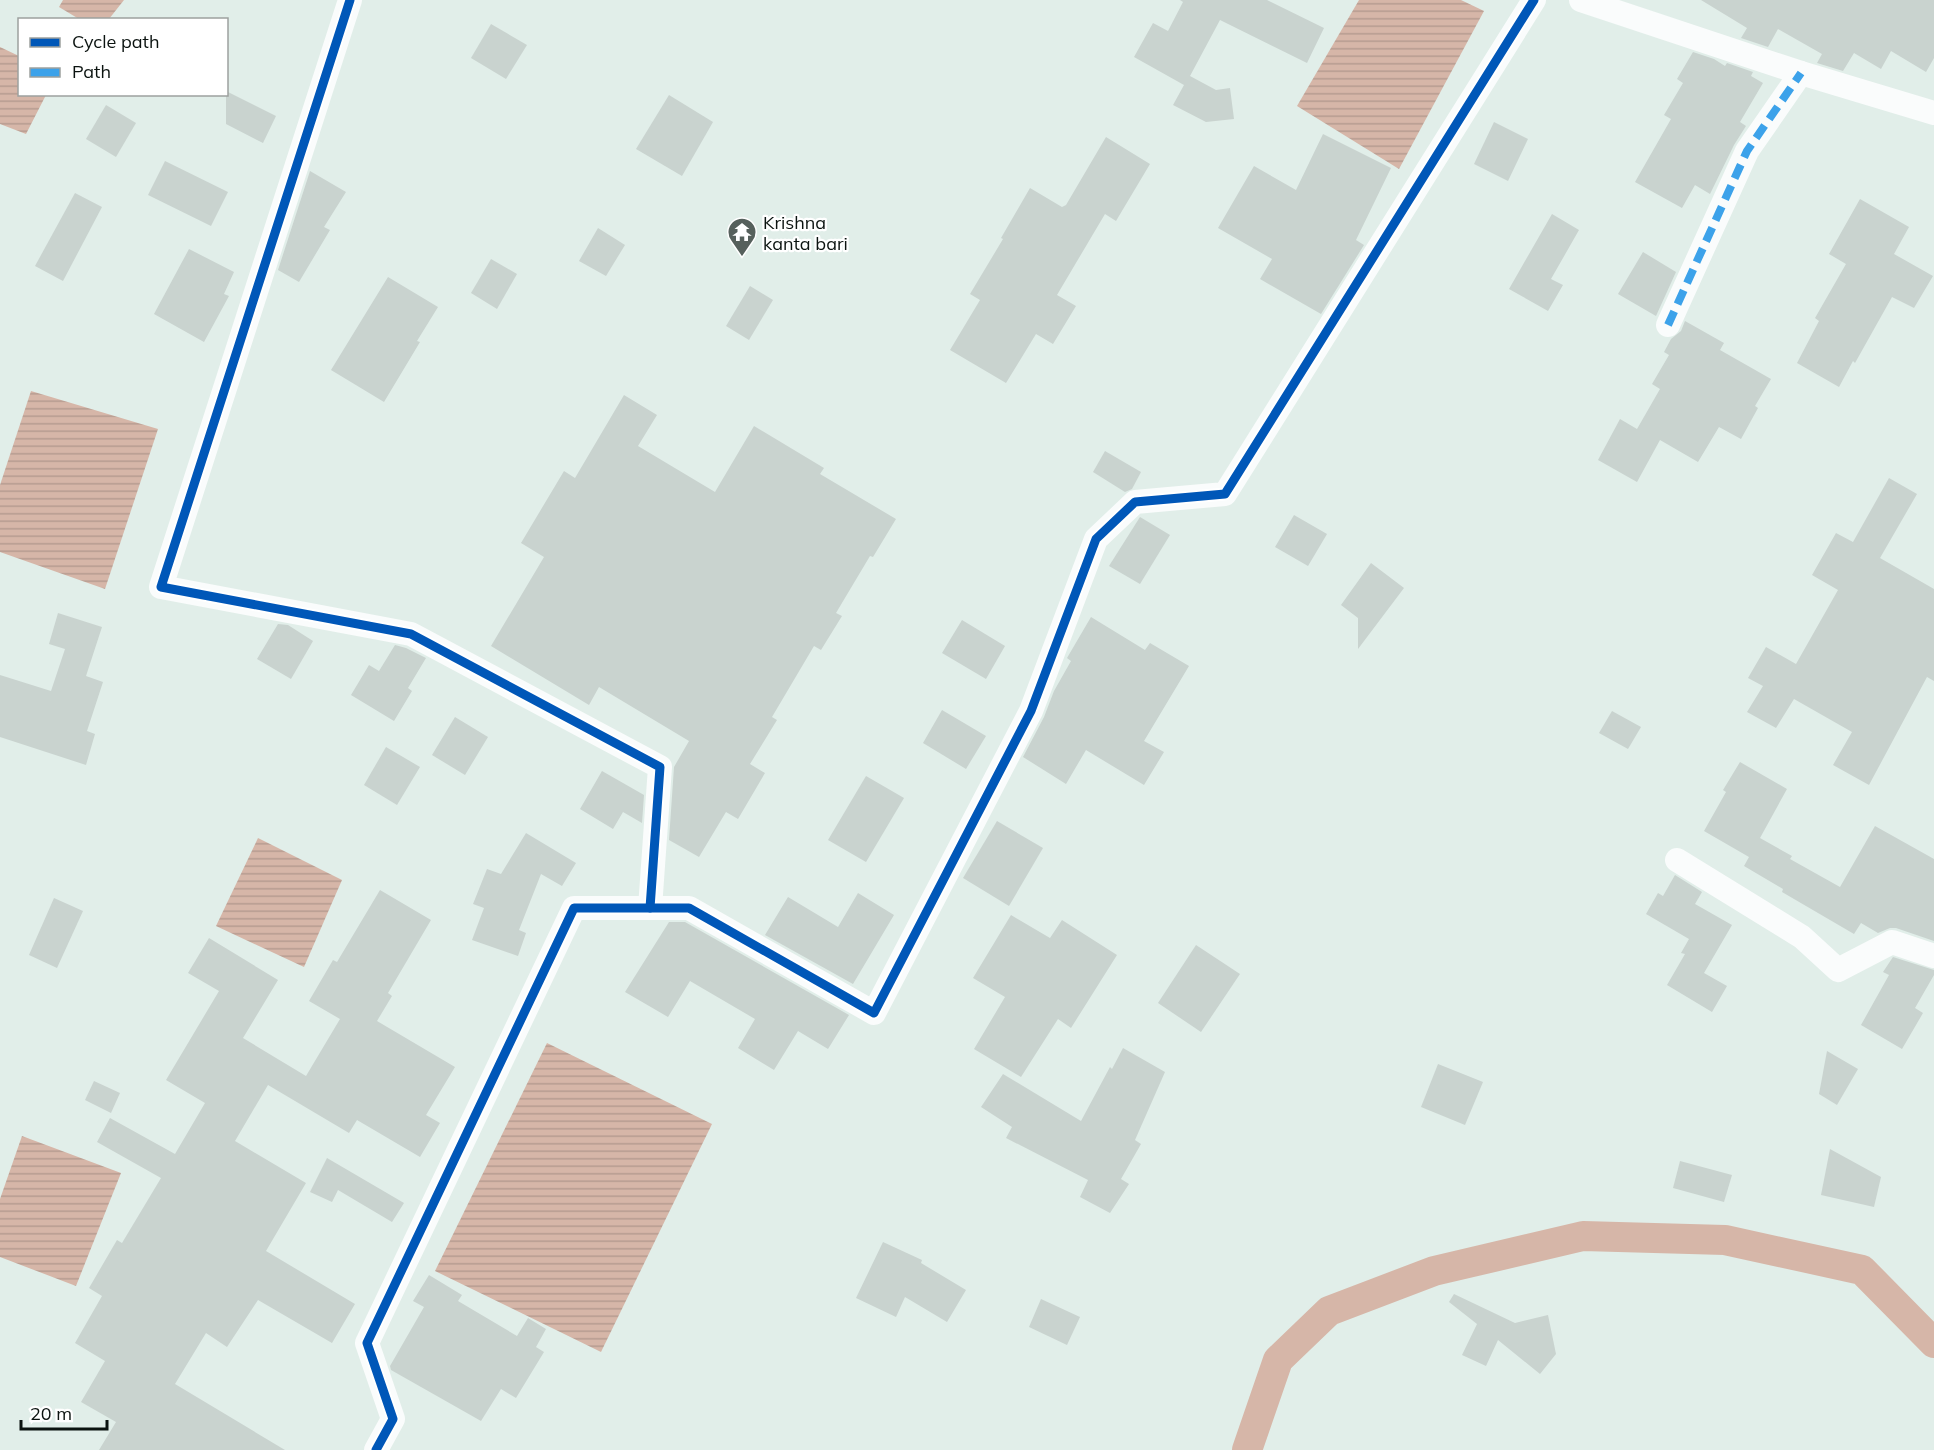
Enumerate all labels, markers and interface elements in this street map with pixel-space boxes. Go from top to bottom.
legend [18,18,228,96]
text: Cycle path [72,30,159,53]
text: Path [72,60,111,83]
place label: Krishna kanta bari [763,211,848,255]
temple icon: Krishna kanta bari [726,216,758,258]
scale bar [21,1393,106,1431]
text: 20 m [30,1402,72,1425]

